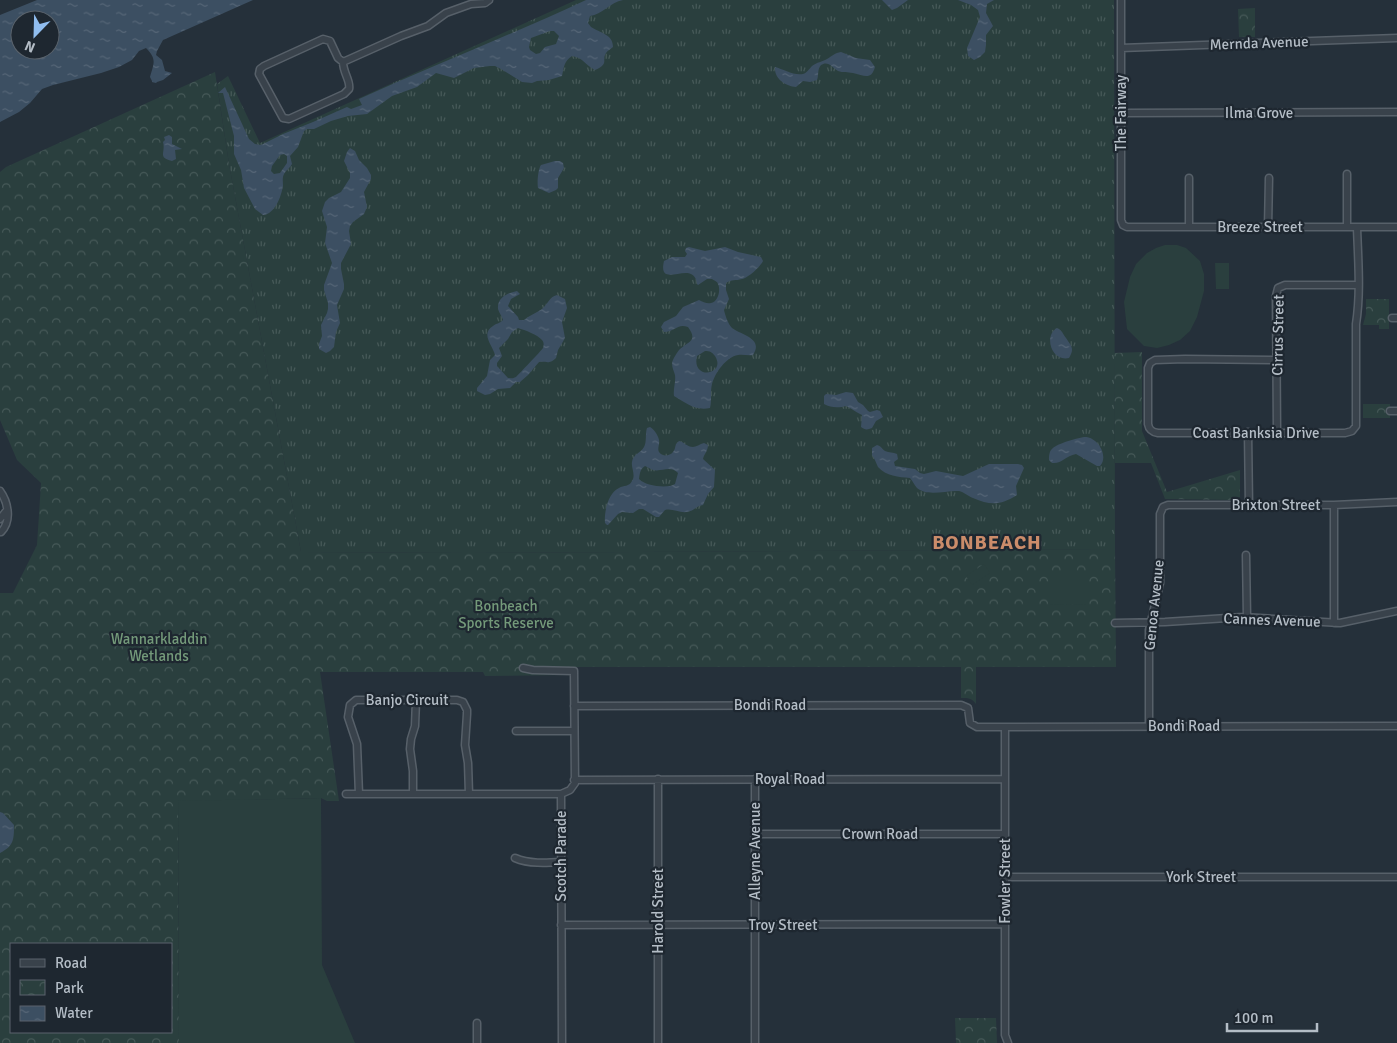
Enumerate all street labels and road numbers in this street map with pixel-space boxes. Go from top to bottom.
street label: Mernda Avenue [1209,32,1309,54]
street label: The Fairway [1112,75,1130,151]
street label: Ilma Grove [1225,104,1293,122]
street label: Breeze Street [1217,218,1303,236]
street label: Cirrus Street [1268,294,1288,376]
street label: Coast Banksia Drive [1193,424,1319,442]
street label: Brixton Street [1231,496,1321,514]
street label: Genoa Avenue [1140,559,1168,651]
street label: Cannes Avenue [1223,609,1321,631]
street label: Banjo Circuit [366,691,448,709]
street label: Bondi Road [734,696,806,714]
street label: Bondi Road [1148,717,1220,735]
street label: Royal Road [755,770,825,788]
street label: Alleyne Avenue [746,802,764,900]
street label: Scotch Parade [552,811,570,901]
street label: Crown Road [842,825,918,843]
street label: Fowler Street [996,838,1014,924]
street label: Harold Street [649,868,667,954]
street label: York Street [1166,868,1236,886]
street label: Troy Street [749,916,817,934]

